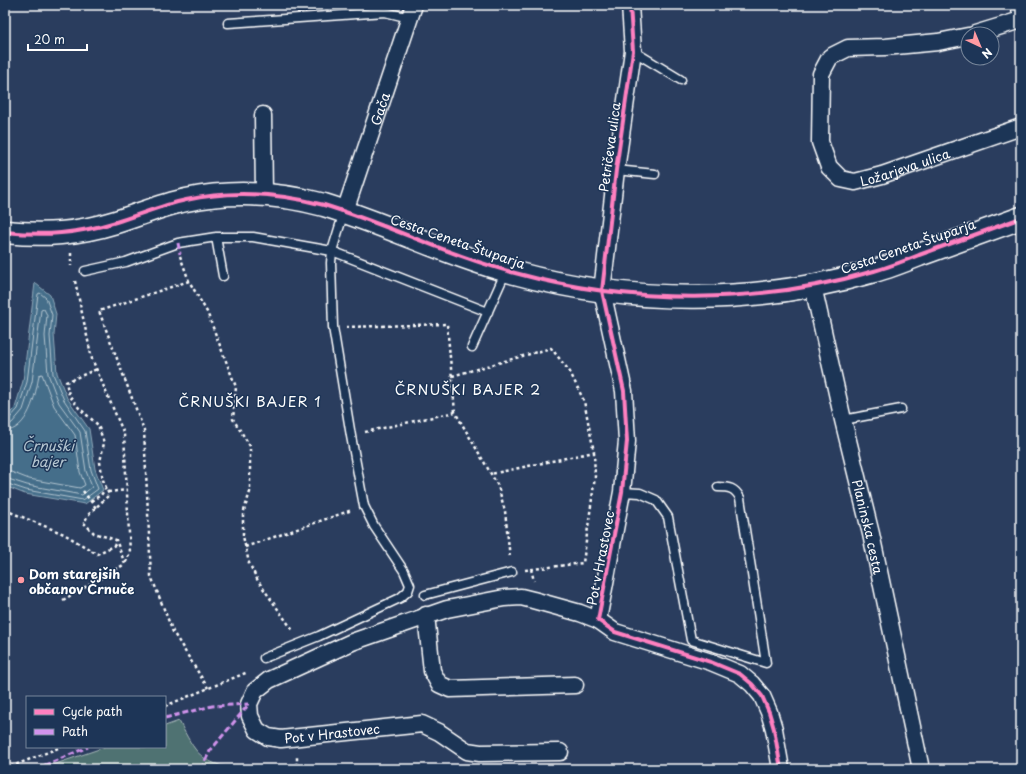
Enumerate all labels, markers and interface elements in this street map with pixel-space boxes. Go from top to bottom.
scale bar [28,26,87,52]
north arrow [960,26,1000,66]
text: 20 m [34,30,65,48]
text: N [978,44,996,63]
street label: Gača [365,89,394,128]
street label: Petričeva ulica [593,100,625,193]
street label: Ložarjeva ulica [858,143,953,190]
street label: Cesta Ceneta Štuparja [388,209,529,273]
street label: Cesta Ceneta Štuparja [838,214,979,278]
district label: ČRNUŠKI BAJER 2 [395,379,541,400]
district label: ČRNUŠKI BAJER 1 [179,391,321,412]
water label: Črnuški bajer [22,435,76,472]
street label: Planinska cesta [848,477,889,577]
street label: Pot v Hrastovec [582,509,619,607]
place label: Dom starejših občanov Črnuče [29,564,134,598]
marker: Dom starejših občanov Črnuče [16,575,26,585]
legend [26,696,166,748]
text: Cycle path [62,702,123,720]
street label: Pot v Hrastovec [283,719,381,747]
text: Path [62,722,88,740]

